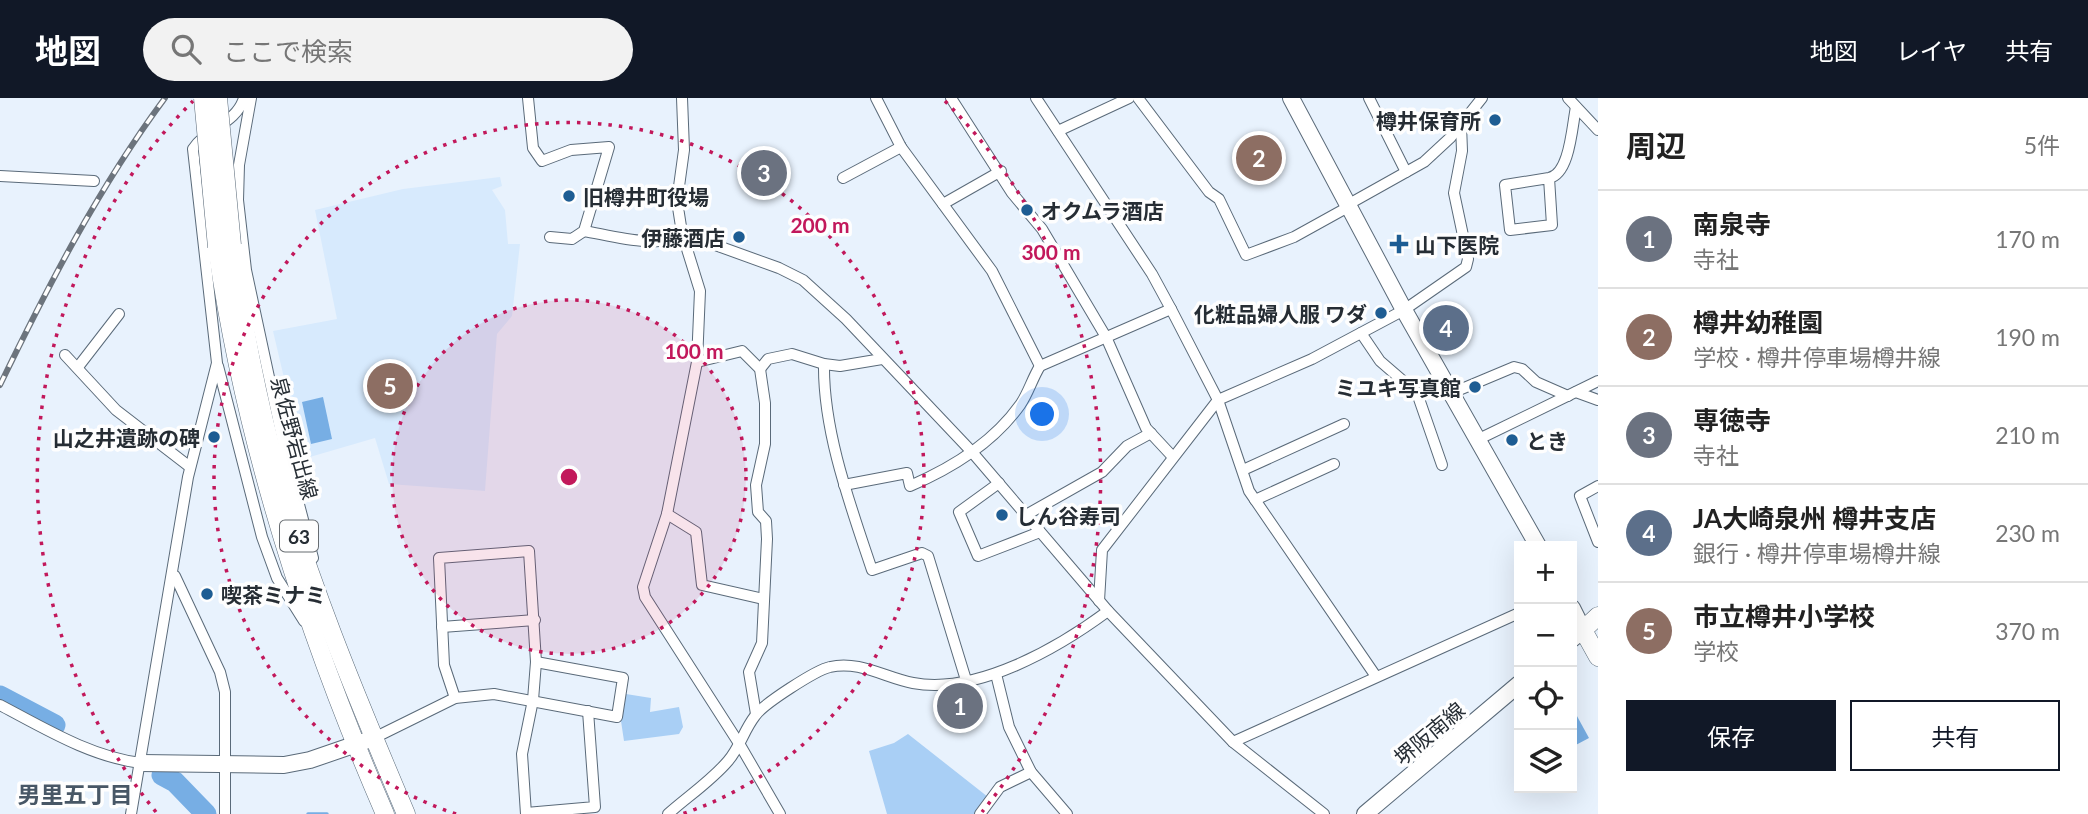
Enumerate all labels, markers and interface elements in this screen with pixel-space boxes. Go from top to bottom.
search box [143,18,633,81]
text: 地図 [35,30,101,70]
icon: search [167,30,205,68]
text: ここで検索 [223,35,353,67]
text: 地図 [1810,36,1858,65]
text: レイヤ [1896,36,1967,65]
text: 共有 [2005,36,2053,65]
place label: 樽井保育所 [1376,108,1481,133]
marker: 樽井保育所 [1487,112,1503,128]
text: 周辺 [1626,127,1686,163]
text: 5件 [2024,131,2060,159]
pin: 2 [1236,132,1282,184]
pin: 3 [741,147,787,199]
place label: 旧樽井町役場 [583,184,709,209]
marker: 旧樽井町役場 [561,188,577,204]
place label: オクムラ酒店 [1041,198,1164,223]
marker: オクムラ酒店 [1019,202,1035,218]
text: 南泉寺 [1693,208,1771,240]
text: 200 m [790,212,850,237]
place label: 伊藤酒店 [641,225,725,250]
text: 1 [1642,225,1656,253]
text: 170 m [1995,225,2060,253]
marker: 伊藤酒店 [731,229,747,245]
place label: 山下医院 [1415,232,1499,257]
marker: 山下医院 [1389,234,1409,254]
text: 300 m [1021,239,1081,264]
text: 寺社 [1693,245,1739,273]
place label: 化粧品婦人服 ワダ [1194,301,1367,326]
pin: 4 [1423,302,1469,354]
marker: 化粧品婦人服 ワダ [1373,305,1389,321]
text: 樽井幼稚園 [1693,306,1823,338]
text: 2 [1642,323,1656,351]
text: 190 m [1995,323,2060,351]
text: 100 m [664,338,724,363]
text: 学校 · 樽井停車場樽井線 [1693,343,1941,371]
pin: 5 [367,360,413,412]
street label: 泉佐野岩出線 [267,374,323,502]
place label: ミユキ写真館 [1335,375,1461,400]
marker: ミユキ写真館 [1467,379,1483,395]
your location [1025,397,1059,431]
text: 専徳寺 [1693,404,1771,436]
text: 3 [1642,421,1656,449]
text: 210 m [1995,421,2060,449]
place label: 山之井遺跡の碑 [53,425,200,450]
place label: とき [1526,428,1568,453]
marker: 山之井遺跡の碑 [206,429,222,445]
marker: とき [1504,432,1520,448]
text: 寺社 [1693,441,1739,469]
centre of rings [557,465,581,489]
text: JA大崎泉州 樽井支店 [1693,502,1936,534]
place label: しん谷寿司 [1016,503,1121,528]
marker: しん谷寿司 [994,507,1010,523]
text: 4 [1642,519,1656,547]
text: 230 m [1995,519,2060,547]
road number: 63 [280,520,318,551]
text: 銀行 · 樽井停車場樽井線 [1693,539,1941,567]
map controls [1514,541,1577,793]
button: + [1514,541,1577,604]
place label: 喫茶ミナミ [221,582,326,607]
marker: 喫茶ミナミ [199,586,215,602]
text: 市立樽井小学校 [1693,600,1875,632]
button: − [1514,604,1577,667]
text: 5 [1642,617,1656,645]
text: 370 m [1995,617,2060,645]
text: 学校 [1693,637,1739,665]
button: locate [1514,667,1577,730]
pin: 1 [937,680,983,732]
street label: 堺阪南線 [1389,696,1469,770]
button: 保存 [1626,700,1836,771]
button: 共有 [1850,700,2060,771]
button: layers [1514,730,1577,793]
district label: 男里五丁目 [18,780,133,808]

